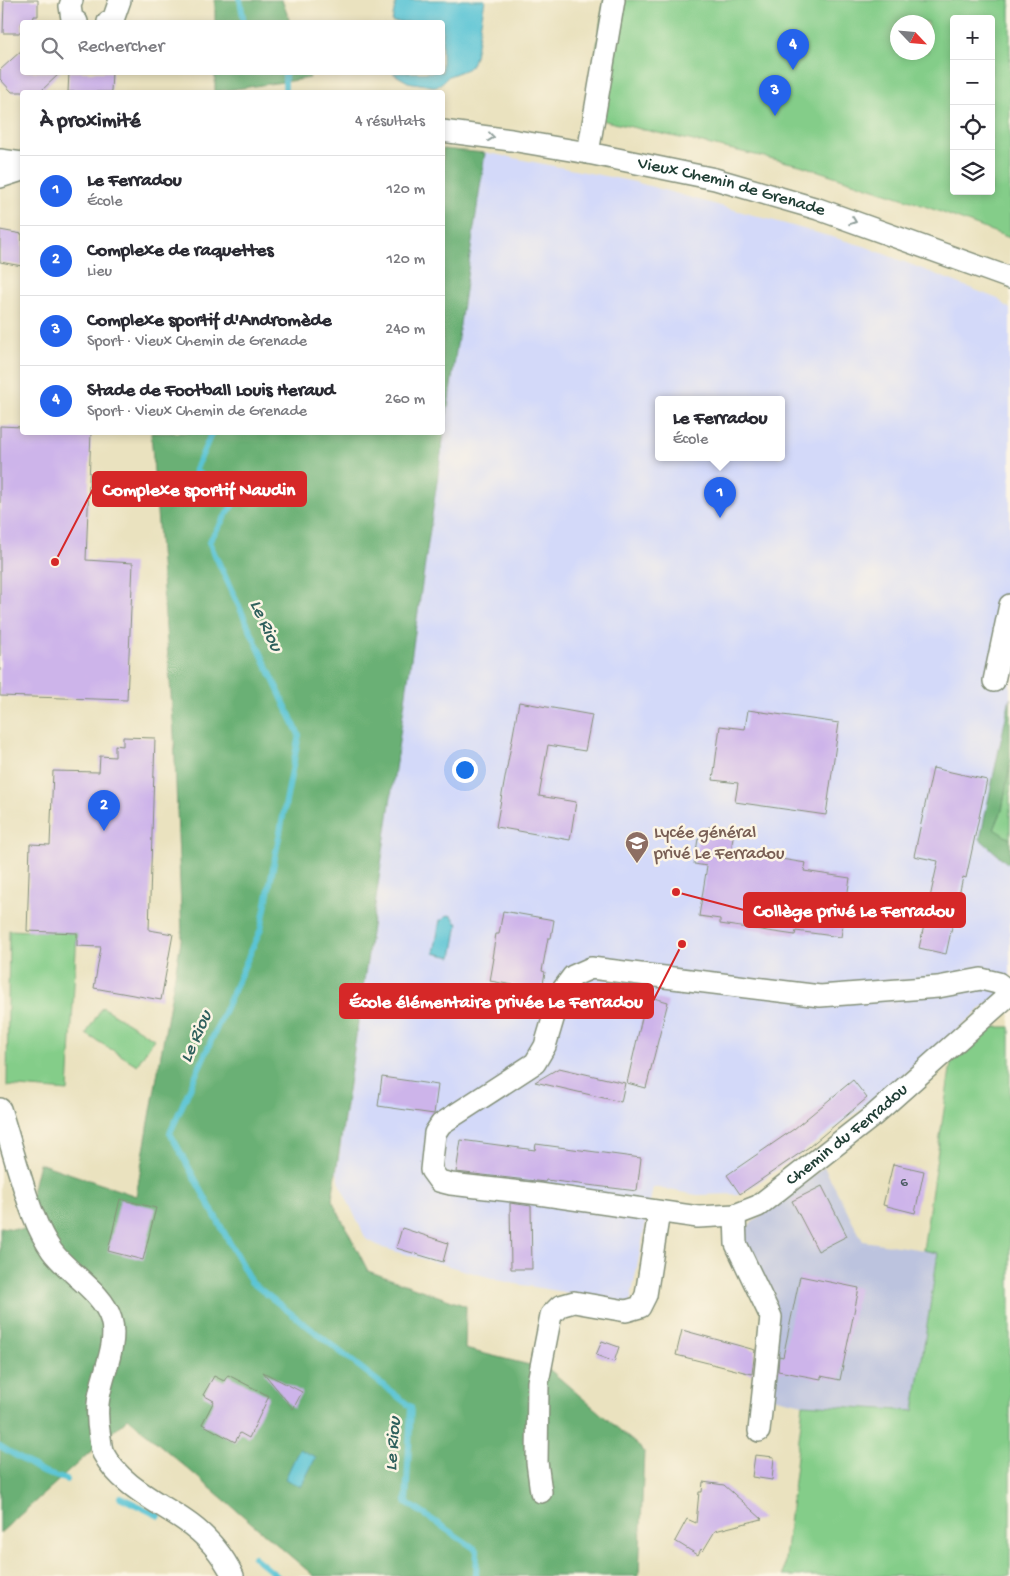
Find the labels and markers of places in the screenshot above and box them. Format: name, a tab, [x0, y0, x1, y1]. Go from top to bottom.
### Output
pin: 4	[777, 29, 809, 70]
pin: 3	[759, 75, 791, 116]
callout: Complexe sportif Naudin	[93, 472, 306, 506]
pin: 1	[704, 477, 736, 518]
pin: 2	[88, 790, 120, 831]
place label: Lycée général privé Le Ferradou	[653, 823, 785, 865]
school or university icon: Lycée général privé Le Ferradou	[624, 830, 650, 864]
callout: Collège privé Le Ferradou	[744, 893, 965, 927]
callout: École élémentaire privée Le Ferradou	[340, 984, 653, 1018]

